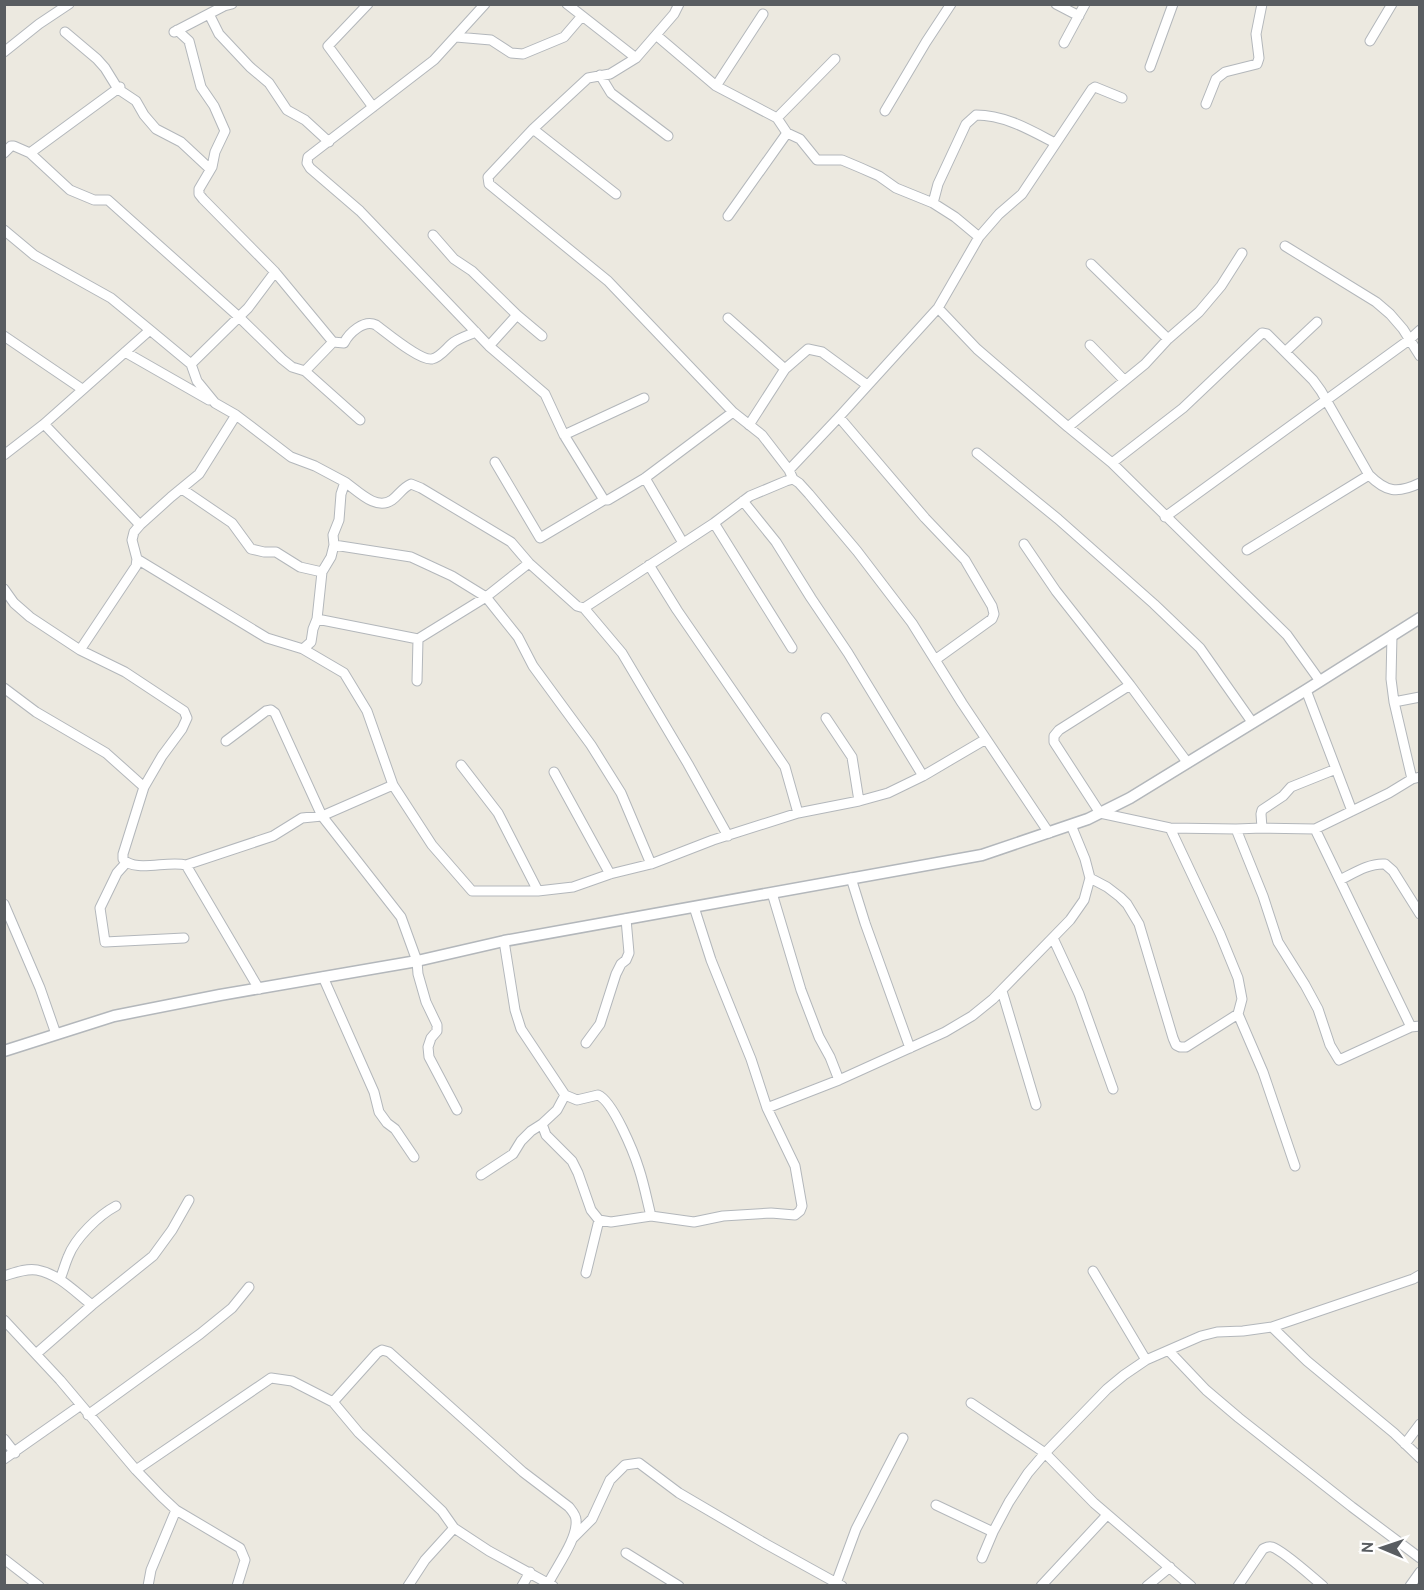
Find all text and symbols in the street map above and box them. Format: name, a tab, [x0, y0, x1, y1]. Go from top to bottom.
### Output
north arrow	[1352, 1518, 1412, 1578]
text: N	[1358, 1542, 1377, 1553]

